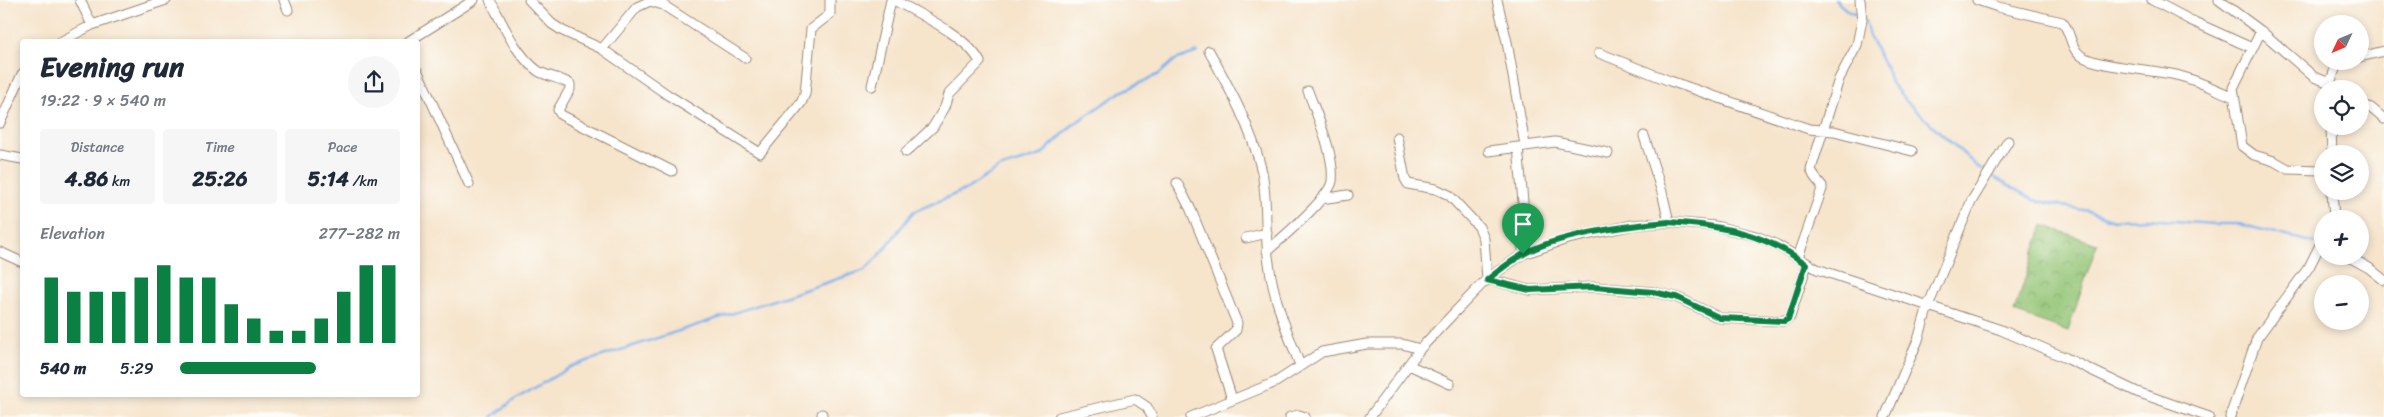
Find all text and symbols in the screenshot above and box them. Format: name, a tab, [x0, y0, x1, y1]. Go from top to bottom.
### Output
north arrow	[2314, 15, 2369, 70]
map controls	[2314, 15, 2369, 330]
text: Evening run	[40, 42, 184, 91]
button: share	[348, 56, 400, 108]
button: locate	[2314, 80, 2369, 135]
text: 19:22 · 9 × 540 m	[40, 86, 166, 115]
text: Distance	[71, 135, 124, 160]
text: Time	[205, 135, 235, 160]
text: Pace	[328, 135, 358, 160]
button: layers	[2314, 145, 2369, 200]
text: 4.86	[64, 160, 108, 198]
text: 25:26	[192, 160, 248, 198]
text: 5:14	[308, 160, 349, 198]
text: km	[108, 169, 130, 194]
text: /km	[349, 169, 378, 194]
pin	[1502, 203, 1544, 254]
icon: arrive	[1509, 210, 1537, 238]
button: +	[2314, 210, 2369, 265]
text: Elevation	[40, 219, 105, 248]
text: 277–282 m	[319, 219, 400, 248]
button: −	[2314, 275, 2369, 330]
text: 540 m	[40, 354, 86, 383]
text: 5:29	[120, 354, 154, 383]

